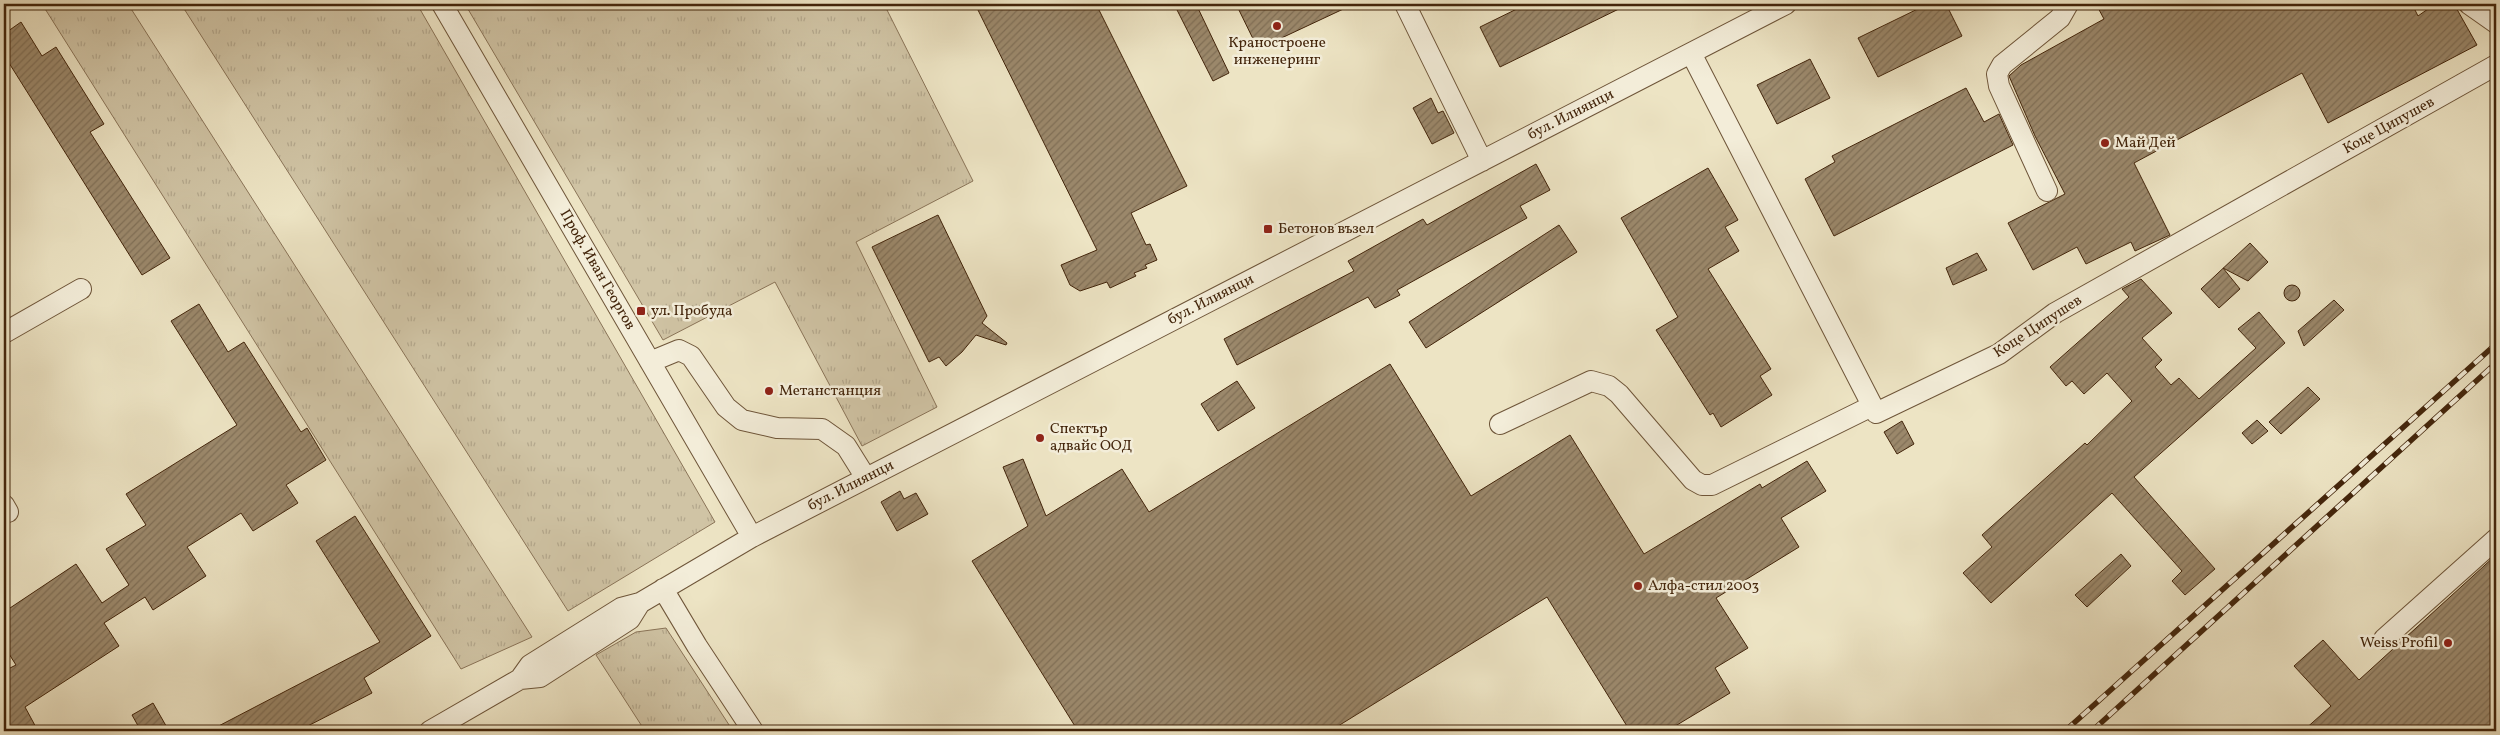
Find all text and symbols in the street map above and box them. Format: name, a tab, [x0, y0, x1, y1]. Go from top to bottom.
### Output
marker: Краностроене инженеринг	[1271, 20, 1283, 32]
place label: Краностроене инженеринг	[1228, 33, 1326, 71]
street label: бул. Илиянци	[1524, 84, 1618, 146]
street label: Коце Ципушев	[2339, 92, 2439, 160]
place label: Май Дей	[2115, 133, 2176, 154]
marker: Май Дей	[2099, 137, 2111, 149]
street label: Проф. Иван Георгов	[554, 206, 640, 334]
place label: Бетонов възел	[1278, 219, 1374, 240]
marker: Бетонов възел	[1262, 223, 1274, 235]
street label: бул. Илиянци	[1164, 269, 1258, 331]
street label: Коце Ципушев	[1990, 290, 2086, 364]
place label: ул. Пробуда	[651, 301, 733, 322]
marker: ул. Пробуда	[635, 305, 647, 317]
place label: Метанстанция	[779, 381, 881, 402]
marker: Метанстанция	[763, 385, 775, 397]
place label: Спектър адвайс ООД	[1050, 419, 1132, 457]
marker: Спектър адвайс ООД	[1034, 432, 1046, 444]
street label: бул. Илиянци	[804, 455, 898, 517]
place label: Алфа-стил 2003	[1648, 576, 1759, 597]
marker: Алфа-стил 2003	[1632, 580, 1644, 592]
place label: Weiss Profil	[2360, 633, 2438, 654]
marker: Weiss Profil	[2442, 637, 2454, 649]

